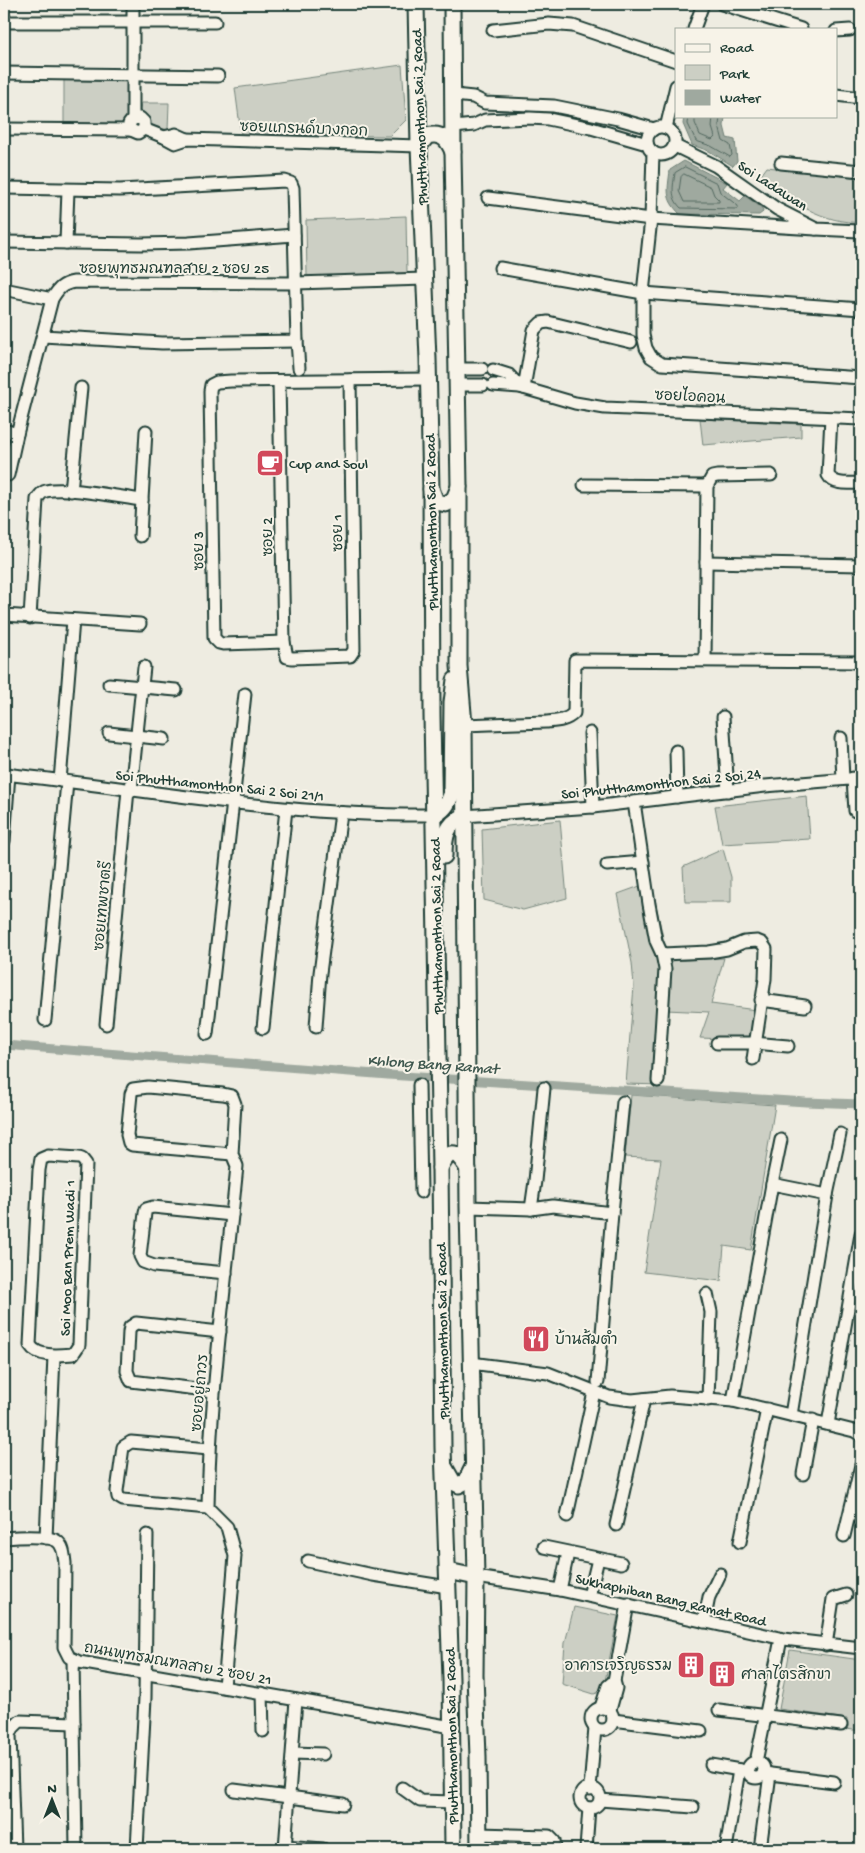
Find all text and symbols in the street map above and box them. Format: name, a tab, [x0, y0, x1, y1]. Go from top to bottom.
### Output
street label: Phutthamonthon Sai 2 Road	[409, 27, 433, 206]
legend	[675, 28, 838, 118]
text: Road	[720, 40, 754, 58]
text: Park	[719, 66, 750, 84]
text: Water	[720, 90, 762, 108]
street label: ซอยแกรนด์บางกอก	[239, 116, 369, 141]
street label: Soi Ladawan	[734, 157, 810, 216]
street label: ซอยพุทธมณฑลสาย 2 ซอย 25	[79, 261, 269, 279]
street label: ซอยไอคอน	[654, 384, 726, 409]
street label: Phutthamonthon Sai 2 Road	[422, 433, 444, 611]
cafe icon: Cup and Soul	[255, 448, 285, 478]
place label: Cup and Soul	[289, 456, 368, 474]
street label: ซอย 1	[330, 514, 348, 552]
street label: ซอย 2	[260, 517, 278, 557]
street label: ซอย 3	[191, 531, 209, 571]
street label: Soi Phutthamonthon Sai 2 Soi 24	[560, 766, 762, 804]
street label: Soi Phutthamonthon Sai 2 Soi 21/1	[115, 767, 325, 807]
street label: Phutthamonthon Sai 2 Road	[427, 837, 449, 1015]
street label: ซอยเทพชาตรี	[89, 860, 117, 952]
water label: Khlong Bang Ramat	[367, 1052, 501, 1081]
street label: Soi Moo Ban Prem Wadi 1	[57, 1180, 81, 1336]
street label: Phutthamonthon Sai 2 Road	[433, 1242, 455, 1420]
restaurant icon: บ้านส้มตำ	[521, 1324, 551, 1354]
place label: บ้านส้มตำ	[555, 1329, 618, 1350]
street label: ซอยอยู่ถาวร	[186, 1353, 213, 1433]
street label: Sukhaphiban Bang Ramat Road	[573, 1570, 769, 1632]
street label: ถนนพุทธมณฑลสาย 2 ซอย 21	[82, 1640, 273, 1690]
street label: Phutthamonthon Sai 2 Road	[442, 1647, 464, 1825]
building icon: อาคารเจริญธรรม	[676, 1650, 706, 1680]
place label: อาคารเจริญธรรม	[564, 1656, 672, 1676]
building icon: ศาลาไตรสิกขา	[707, 1659, 737, 1689]
place label: ศาลาไตรสิกขา	[741, 1664, 831, 1685]
north arrow	[28, 1776, 78, 1826]
text: N	[47, 1781, 57, 1798]

